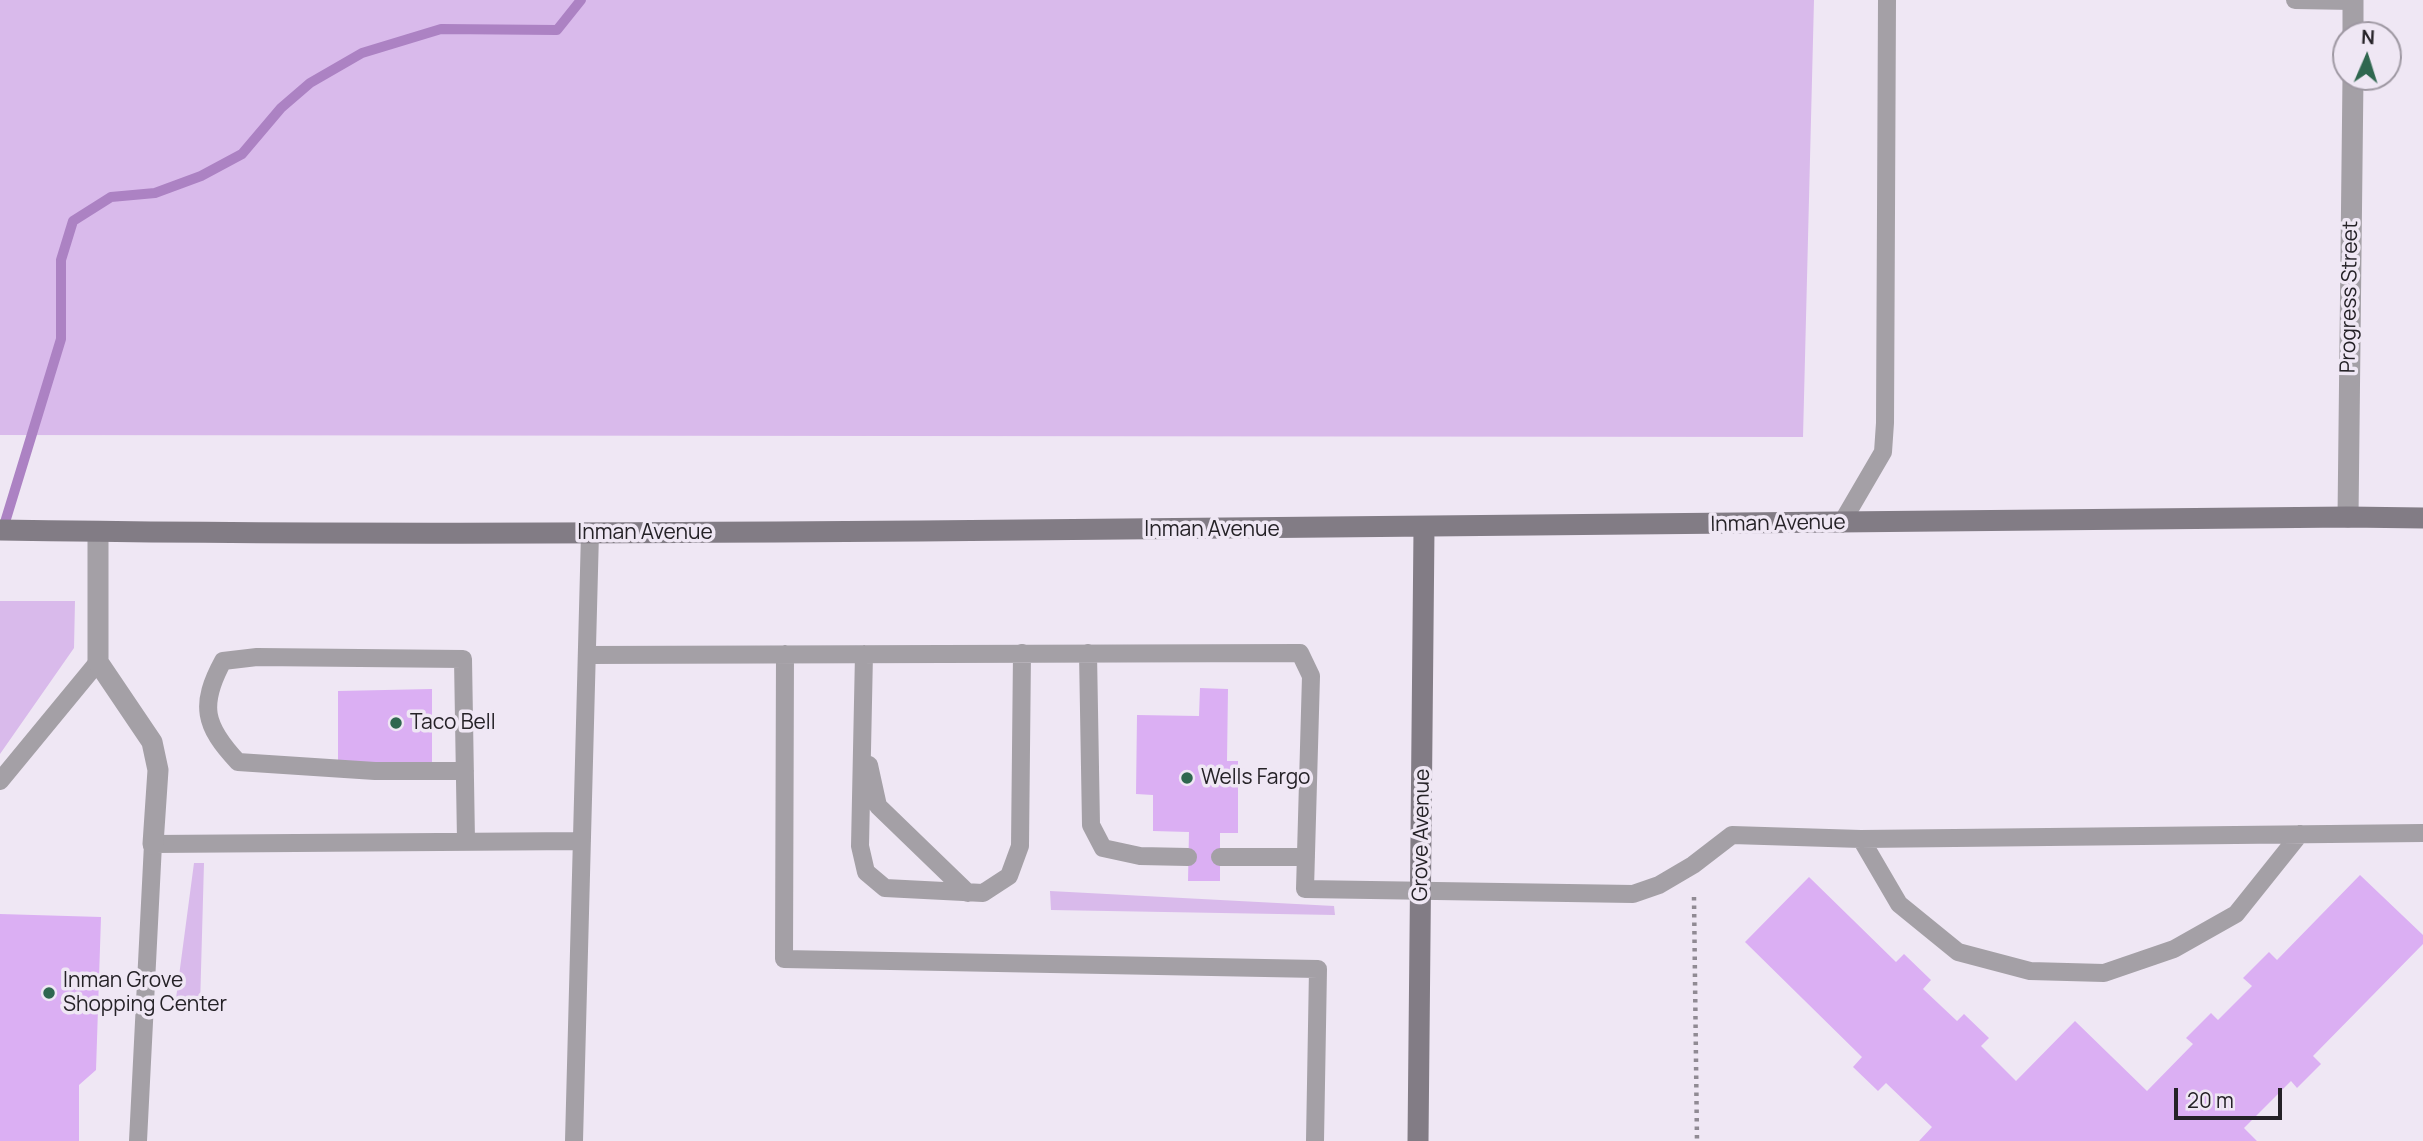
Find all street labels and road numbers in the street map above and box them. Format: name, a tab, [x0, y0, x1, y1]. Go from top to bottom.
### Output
street label: Progress Street	[2336, 221, 2364, 373]
street label: Inman Avenue	[1710, 510, 1846, 538]
street label: Inman Avenue	[1144, 517, 1280, 543]
street label: Inman Avenue	[577, 520, 713, 546]
street label: Grove Avenue	[1408, 768, 1436, 902]

